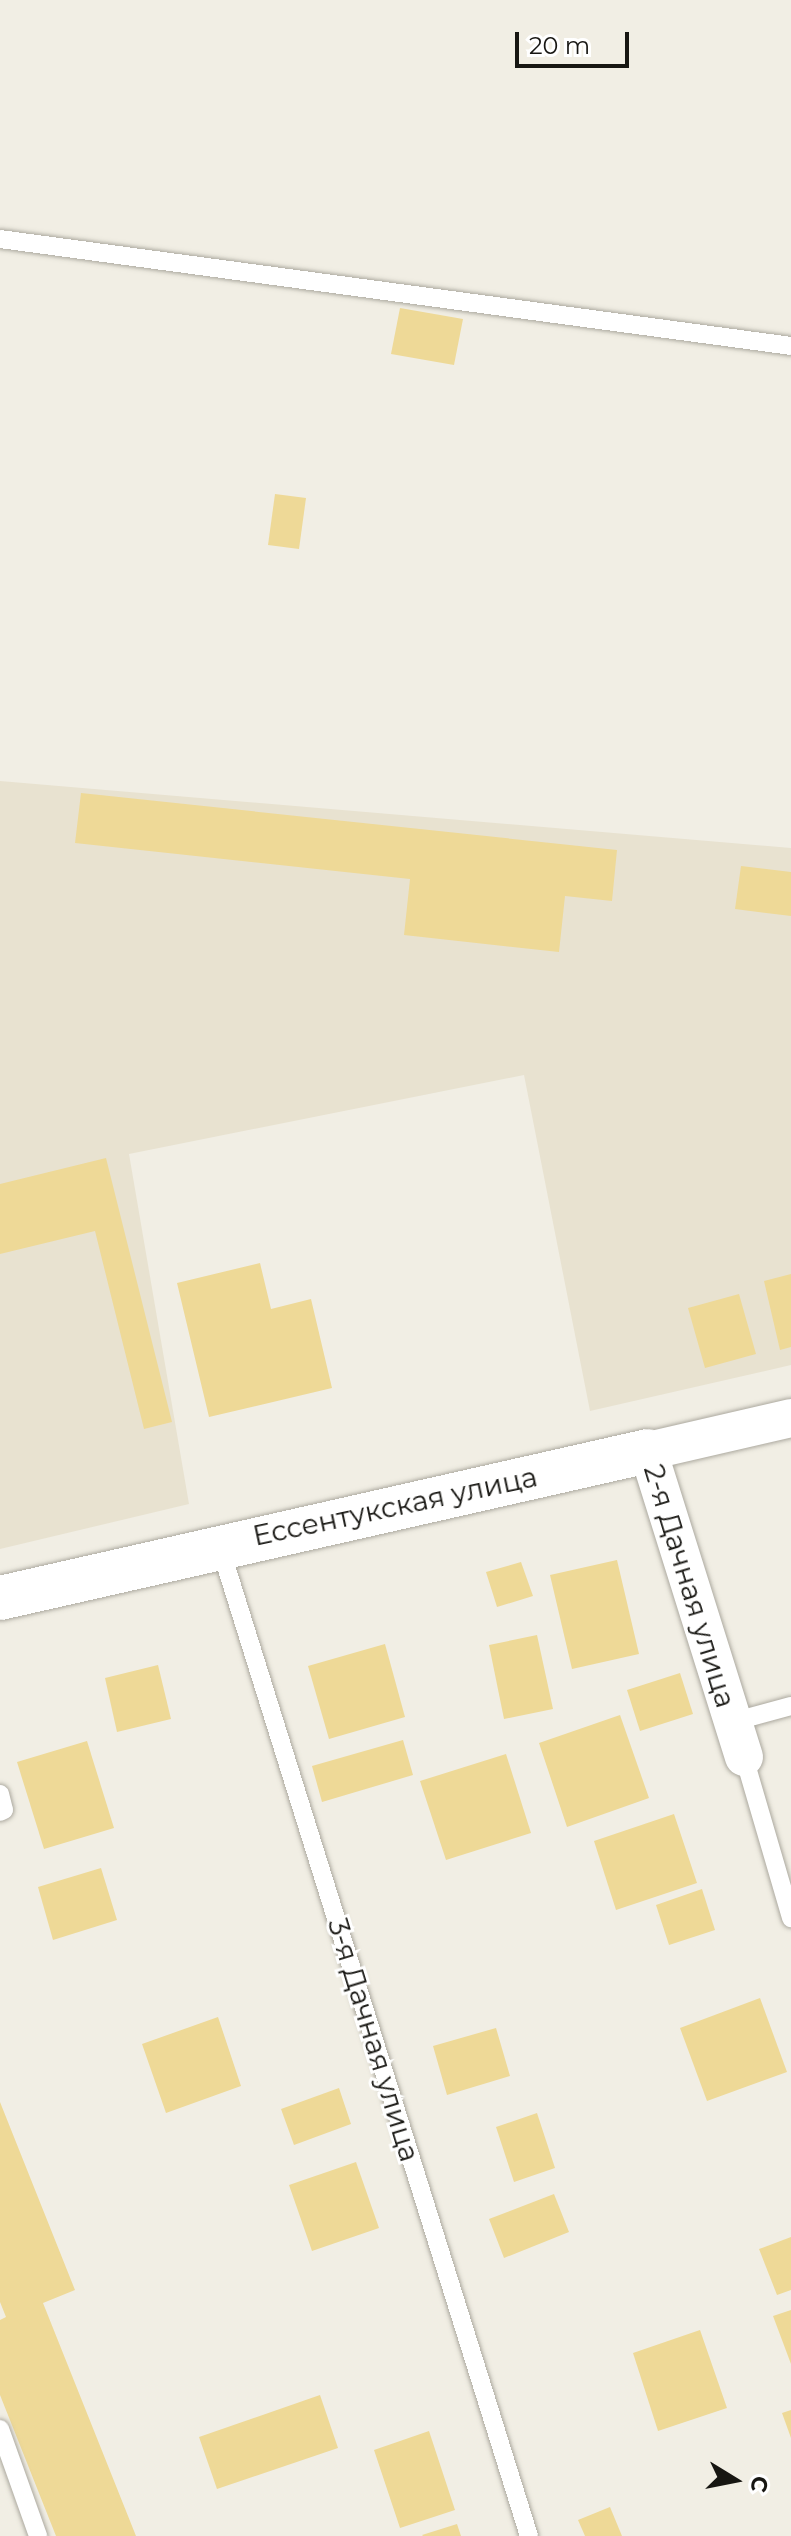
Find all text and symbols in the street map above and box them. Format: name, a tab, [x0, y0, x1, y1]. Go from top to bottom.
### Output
scale bar	[519, 16, 633, 66]
text: 20 m	[529, 31, 590, 60]
street label: Ессентукская улица	[250, 1459, 540, 1553]
street label: 2-я Дачная улица	[637, 1460, 743, 1712]
street label: 3-я Дачная улица	[321, 1914, 427, 2166]
north arrow	[695, 2440, 775, 2520]
text: С	[744, 2474, 774, 2494]

